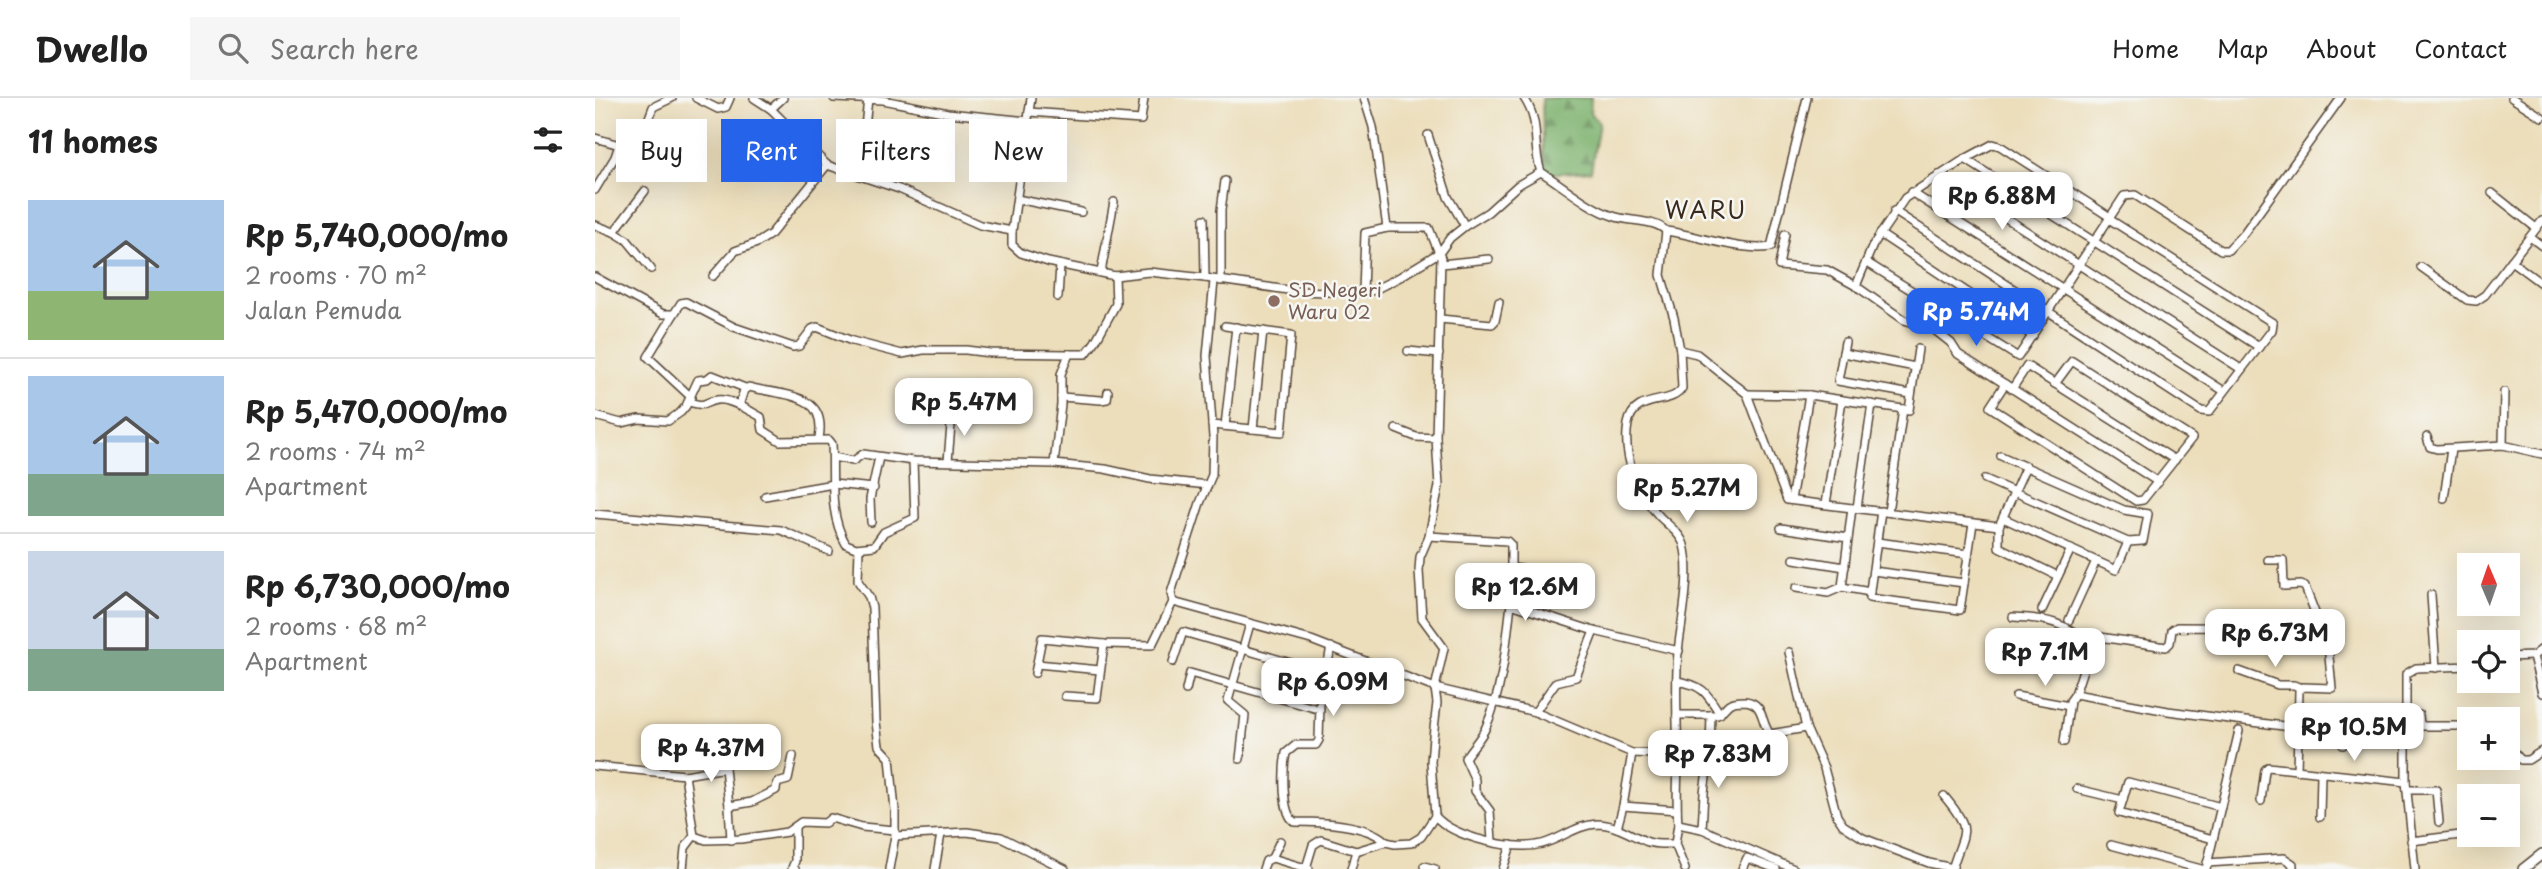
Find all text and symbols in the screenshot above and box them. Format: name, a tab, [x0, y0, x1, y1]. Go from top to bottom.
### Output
search box	[190, 17, 680, 80]
text: Dwello	[35, 23, 148, 73]
icon: search	[214, 29, 252, 67]
text: Search here	[270, 29, 419, 68]
text: Home	[2112, 30, 2179, 66]
text: Map	[2217, 30, 2268, 66]
text: About	[2306, 30, 2376, 66]
text: Contact	[2414, 30, 2507, 66]
text: 11 homes	[28, 118, 158, 163]
chip: Buy	[616, 119, 707, 182]
chip: Rent	[721, 119, 822, 182]
chip: Filters	[836, 119, 955, 182]
chip: New	[969, 119, 1067, 182]
icon: filters	[529, 121, 567, 159]
pin: Rp 6.88M	[1930, 172, 2074, 232]
text: Rp 6.88M	[1948, 177, 2056, 212]
district label: WARU	[1665, 192, 1747, 227]
text: Rp 5,740,000/mo	[245, 212, 508, 257]
icon: home	[84, 228, 168, 312]
text: 2 rooms · 70 m²	[245, 257, 427, 292]
place label: SD Negeri Waru 02	[1288, 275, 1382, 325]
pin: Rp 5.74M	[1904, 288, 2048, 348]
text: Jalan Pemuda	[245, 292, 401, 327]
marker: SD Negeri Waru 02	[1266, 293, 1282, 309]
text: Rp 5.74M	[1922, 293, 2030, 328]
pin: Rp 5.47M	[892, 378, 1036, 438]
text: Rp 5.47M	[911, 383, 1017, 418]
text: Rp 5,470,000/mo	[245, 388, 508, 433]
icon: home	[84, 404, 168, 488]
text: 2 rooms · 74 m²	[245, 433, 426, 468]
pin: Rp 5.27M	[1615, 464, 1759, 524]
text: Apartment	[245, 468, 368, 503]
text: Rp 5.27M	[1633, 469, 1741, 504]
north arrow	[2457, 553, 2520, 616]
map controls	[2457, 553, 2520, 847]
text: Rp 6,730,000/mo	[245, 563, 510, 608]
pin: Rp 12.6M	[1453, 564, 1597, 623]
text: Rp 12.6M	[1471, 568, 1579, 603]
icon: home	[84, 579, 168, 663]
text: 2 rooms · 68 m²	[245, 608, 427, 643]
pin: Rp 6.73M	[2203, 610, 2347, 669]
text: Rp 6.73M	[2221, 614, 2329, 649]
pin: Rp 7.1M	[1980, 628, 2110, 688]
button: locate	[2457, 630, 2520, 693]
text: Rp 7.1M	[2001, 633, 2089, 668]
text: Apartment	[245, 643, 368, 678]
pin: Rp 6.09M	[1261, 658, 1405, 718]
text: Rp 6.09M	[1277, 663, 1389, 698]
pin: Rp 10.5M	[2282, 704, 2426, 763]
button: +	[2457, 707, 2520, 770]
text: Rp 10.5M	[2301, 708, 2407, 743]
pin: Rp 4.37M	[639, 724, 783, 784]
text: Rp 4.37M	[657, 729, 765, 764]
pin: Rp 7.83M	[1646, 730, 1790, 790]
text: Rp 7.83M	[1664, 735, 1772, 770]
button: −	[2457, 784, 2520, 847]

